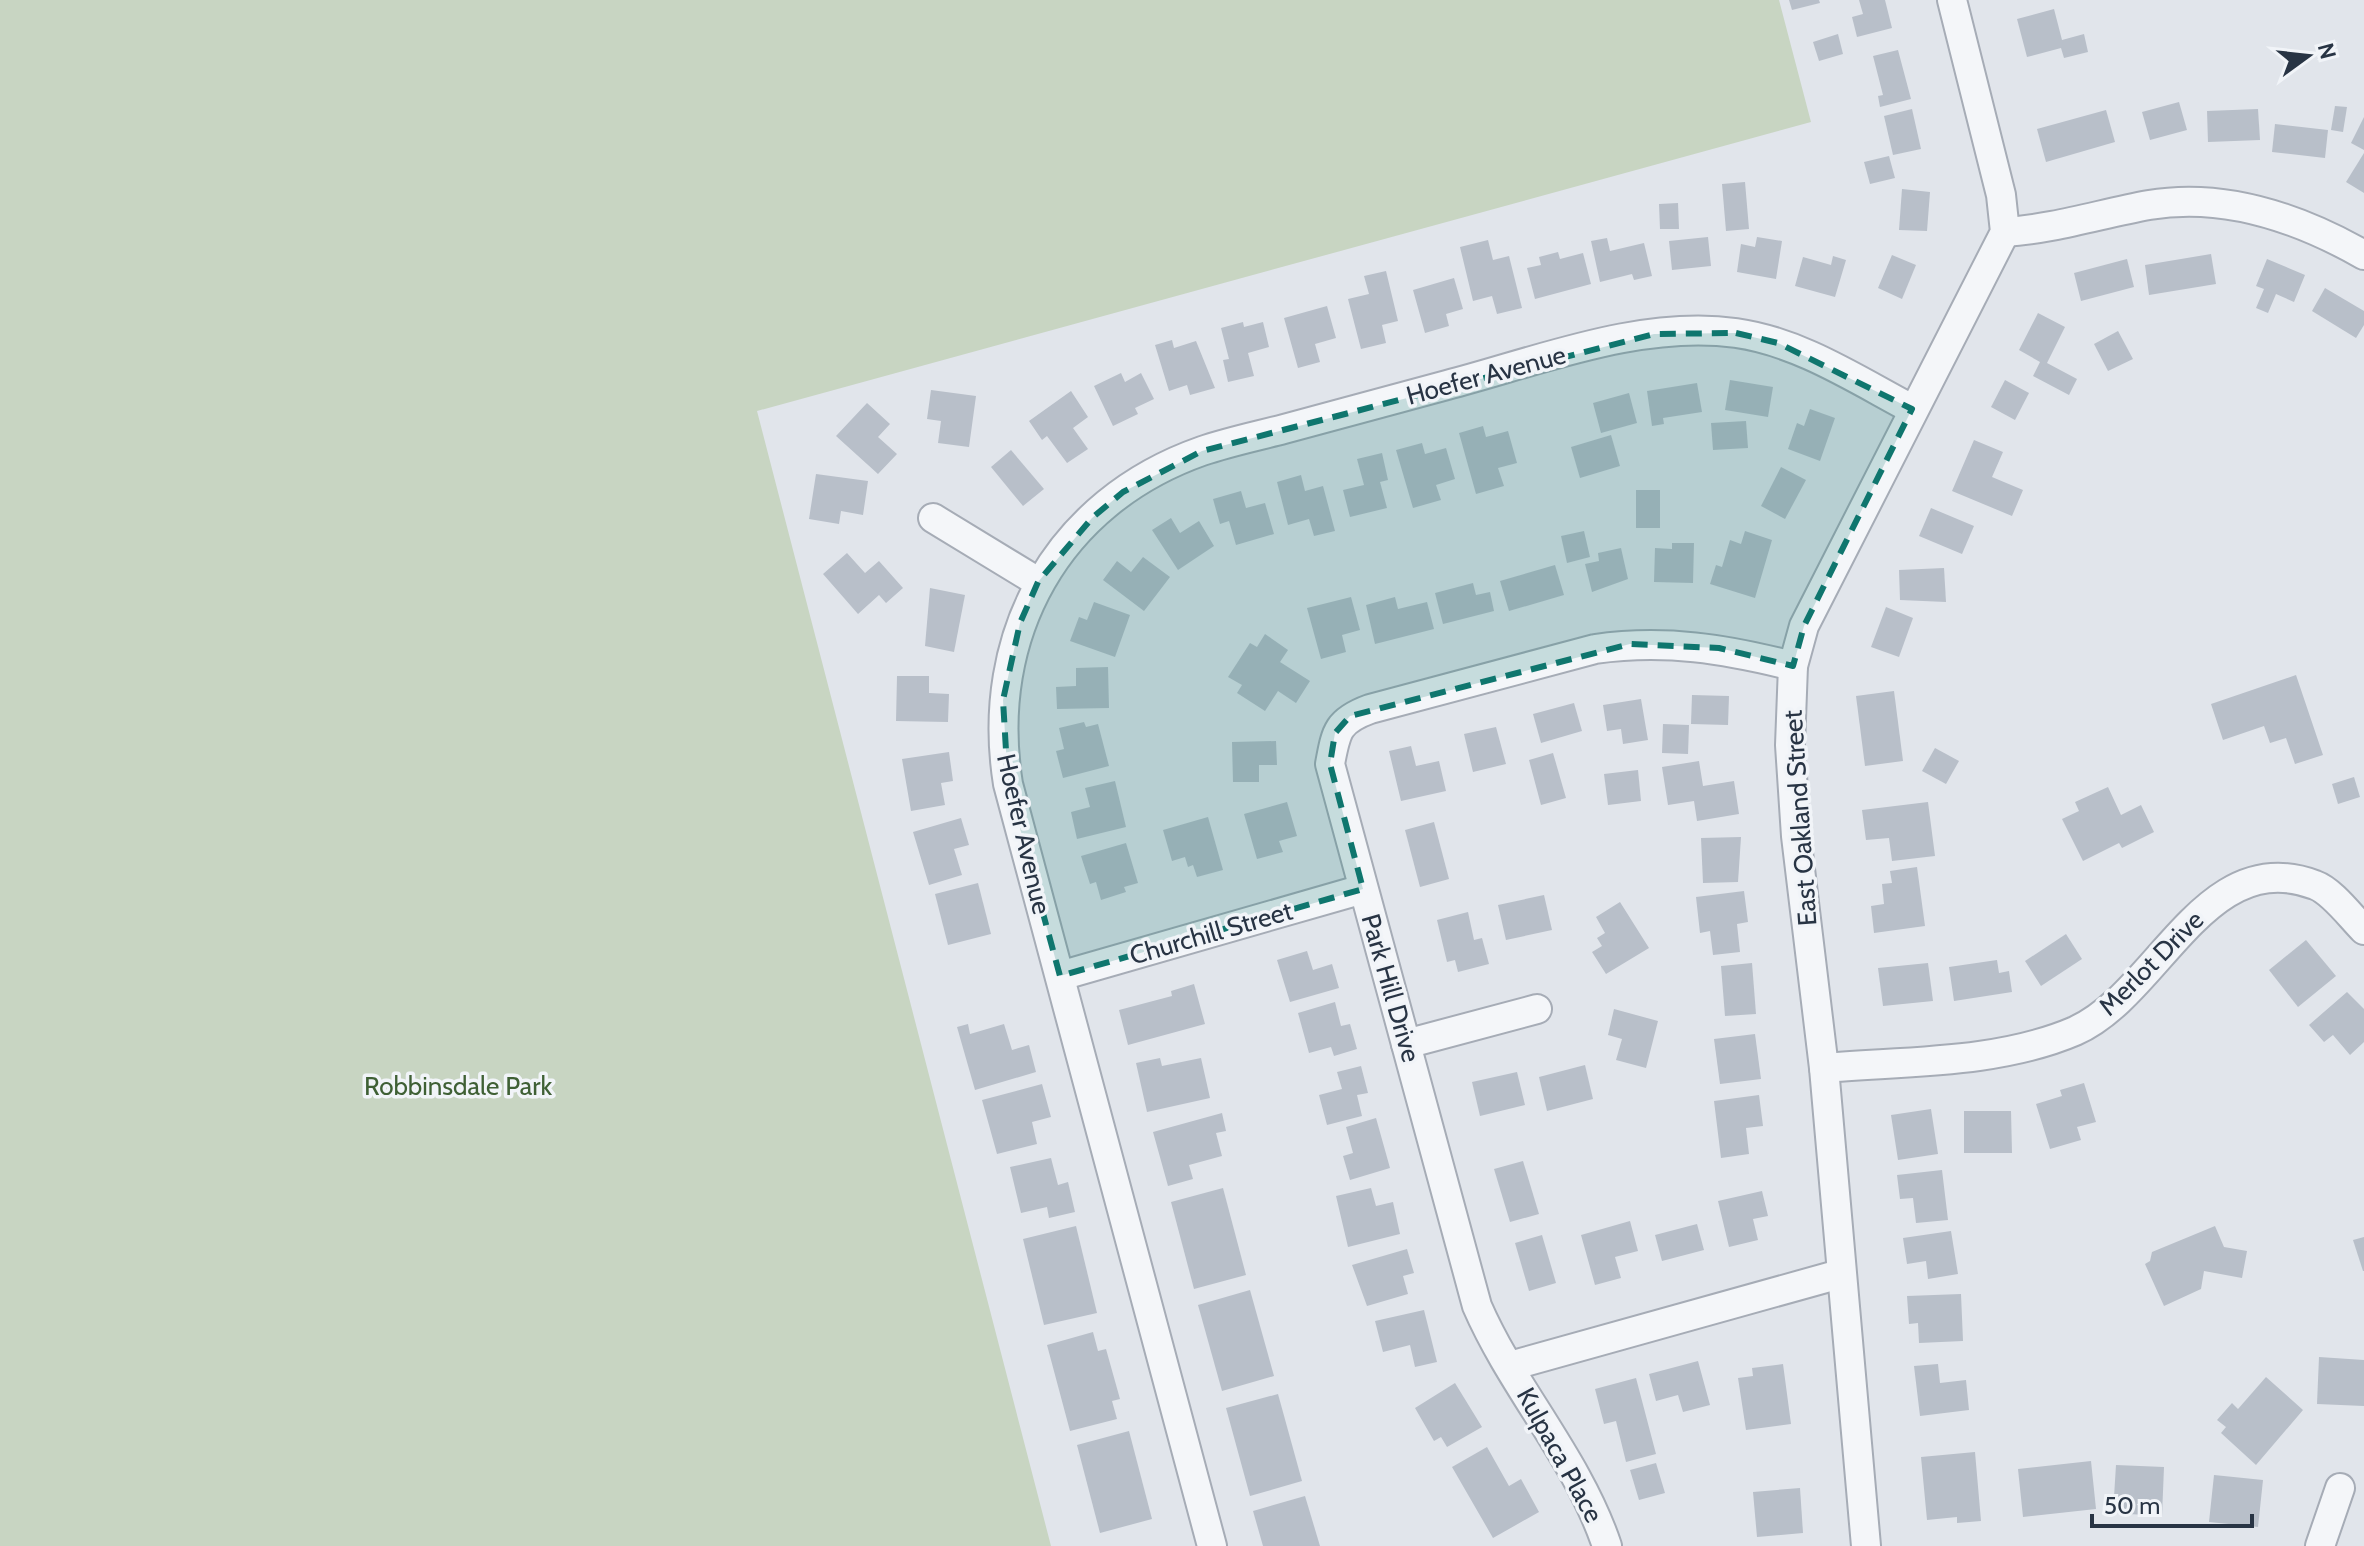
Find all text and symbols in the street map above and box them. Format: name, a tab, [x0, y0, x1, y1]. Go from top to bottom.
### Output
north arrow	[2268, 16, 2348, 96]
text: N	[2312, 40, 2342, 62]
street label: Hoefer Avenue	[1403, 338, 1569, 412]
street label: East Oakland Street	[1776, 709, 1824, 927]
street label: Hoefer Avenue	[990, 751, 1058, 917]
street label: Churchill Street	[1126, 894, 1296, 972]
street label: Merlot Drive	[2092, 904, 2210, 1022]
street label: Park Hill Drive	[1355, 910, 1427, 1066]
park label: Robbinsdale Park	[364, 1070, 552, 1102]
street label: Kulpaca Place	[1510, 1382, 1610, 1528]
scale bar	[2092, 1478, 2252, 1528]
text: 50 m	[2104, 1491, 2160, 1520]

